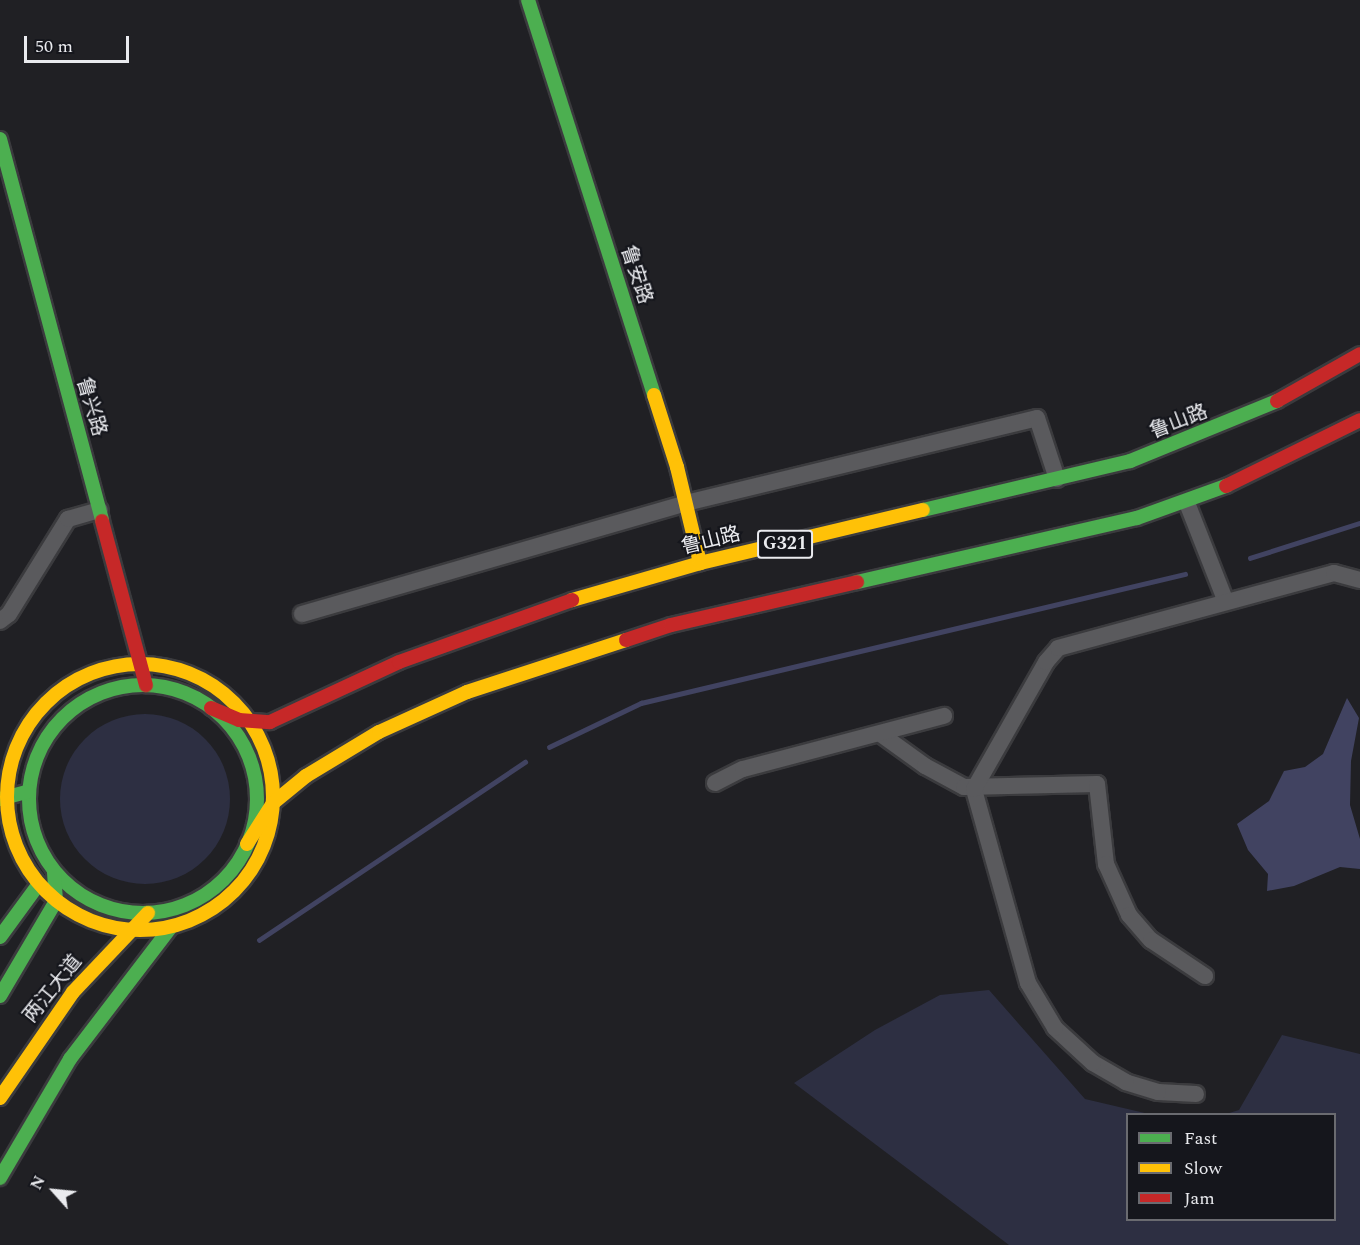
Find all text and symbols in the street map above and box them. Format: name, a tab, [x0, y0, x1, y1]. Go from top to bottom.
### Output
scale bar	[27, 24, 132, 62]
text: 50 m	[35, 33, 73, 60]
street label: 鲁安路	[615, 243, 657, 307]
street label: 鲁兴路	[71, 375, 111, 439]
street label: 鲁山路	[1147, 400, 1211, 444]
street label: 鲁山路	[679, 522, 743, 560]
road number: G321	[756, 529, 814, 559]
street label: 两江大道	[19, 950, 87, 1028]
legend	[1126, 1113, 1336, 1221]
text: Fast	[1184, 1125, 1217, 1152]
text: Slow	[1184, 1155, 1222, 1182]
north arrow	[24, 1161, 84, 1221]
text: N	[24, 1172, 52, 1194]
text: Jam	[1184, 1185, 1215, 1212]

